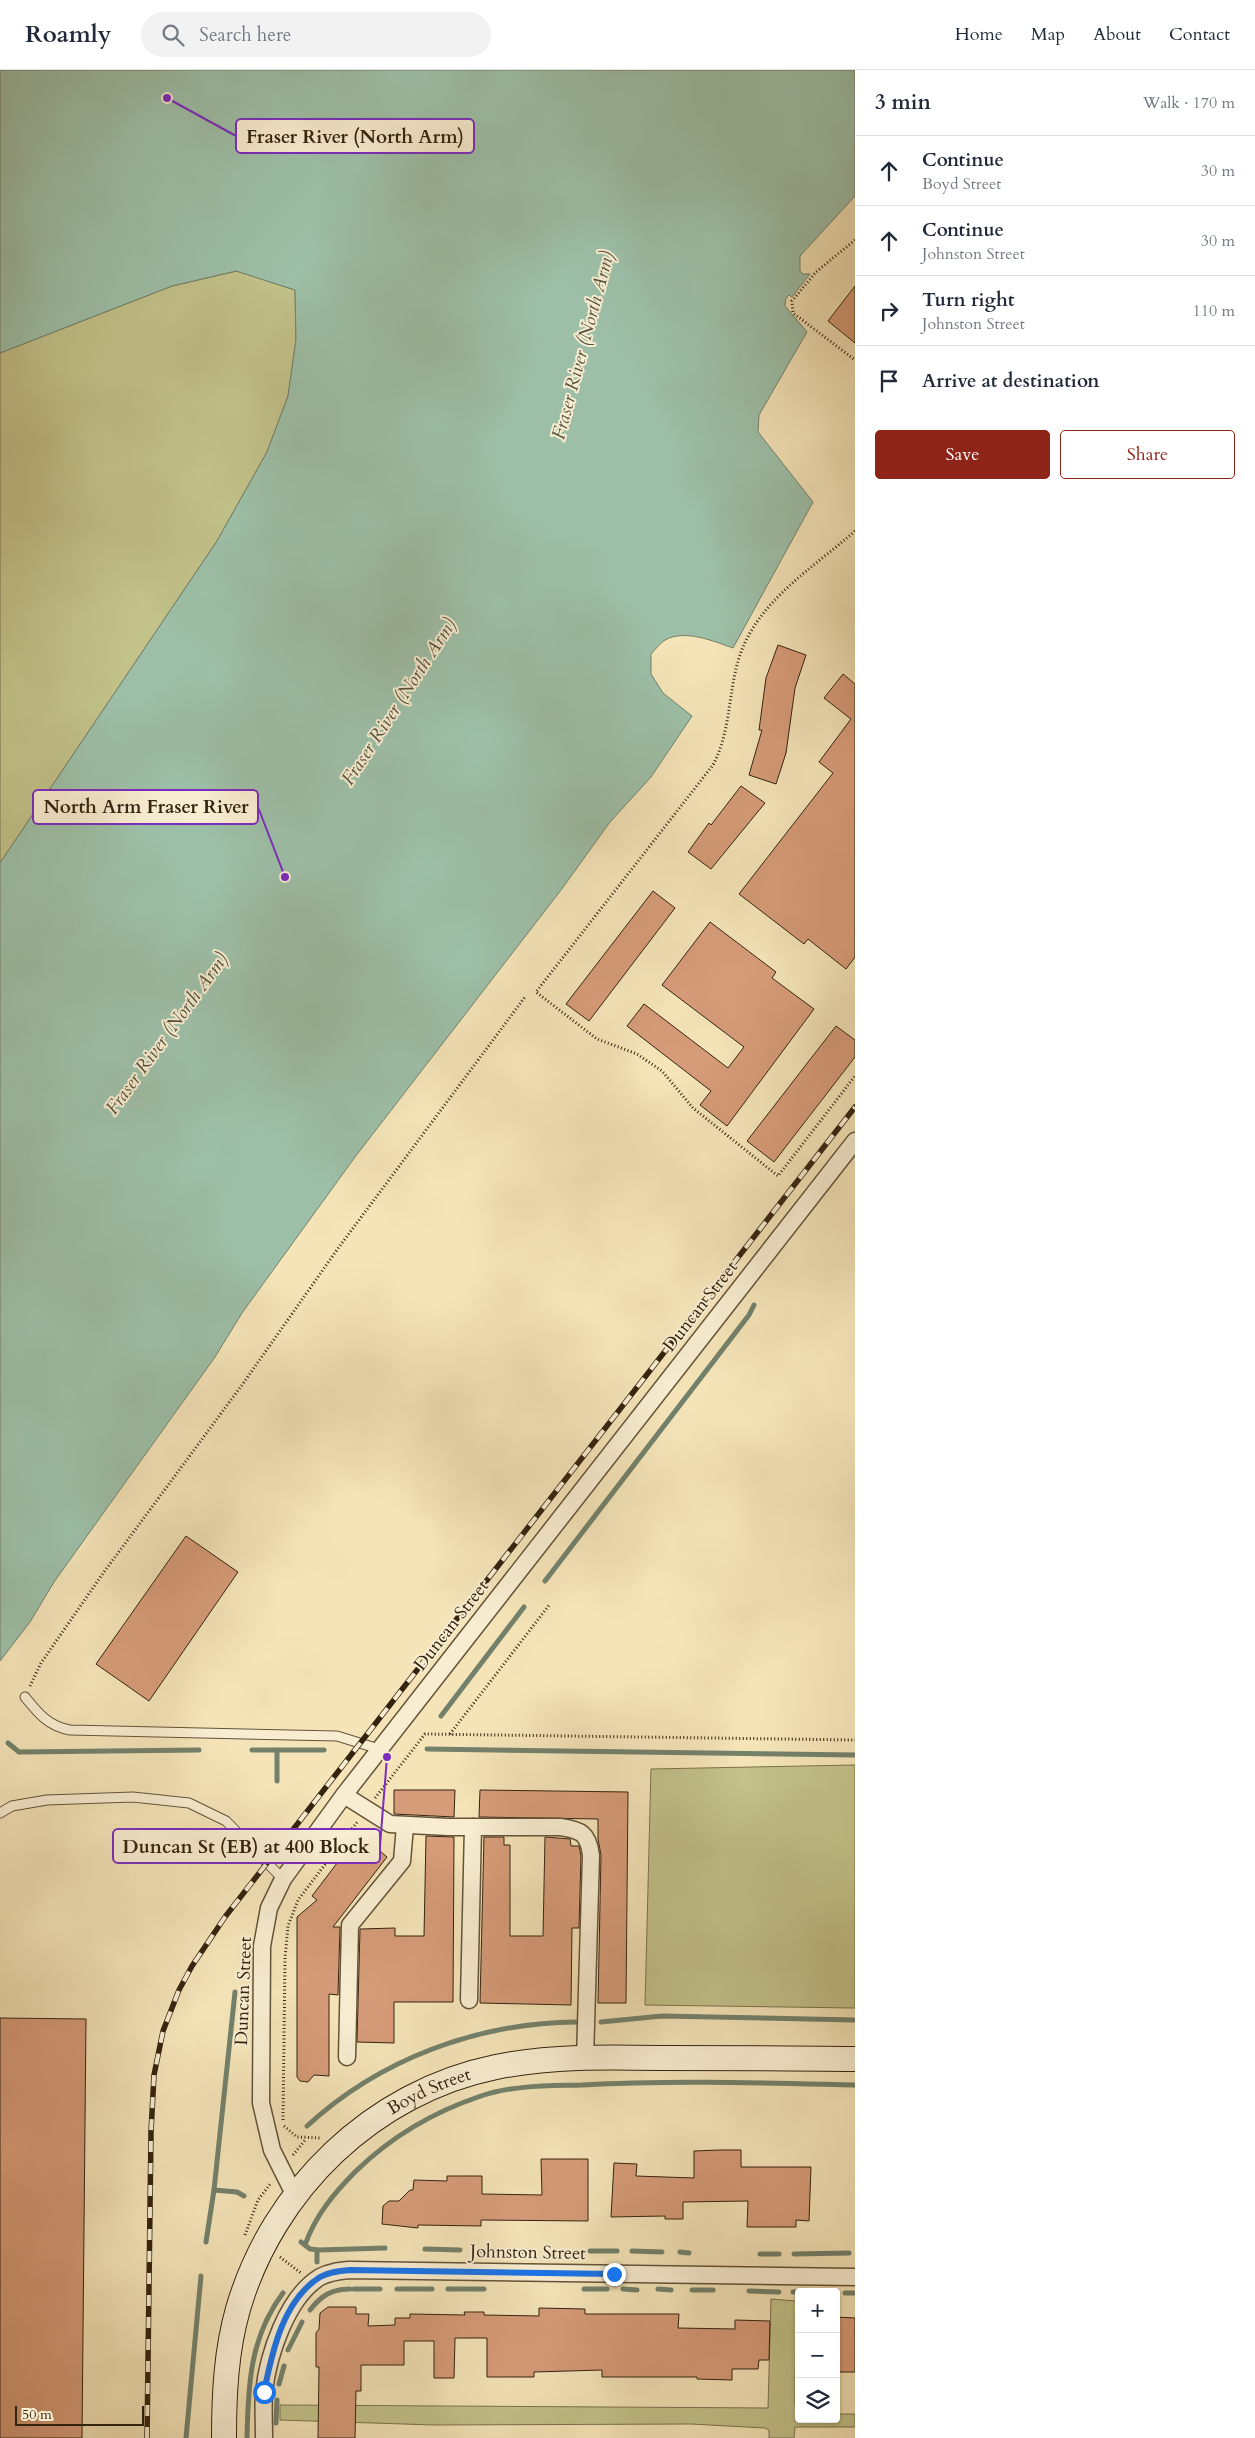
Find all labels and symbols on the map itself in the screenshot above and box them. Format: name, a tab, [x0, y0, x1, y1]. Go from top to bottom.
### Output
callout: Fraser River (North Arm)	[236, 119, 474, 153]
text: Fraser River (North Arm)	[246, 124, 464, 150]
water label: Fraser River (North Arm)	[545, 248, 621, 442]
water label: Fraser River (North Arm)	[335, 613, 463, 790]
callout: North Arm Fraser River	[33, 790, 258, 824]
text: North Arm Fraser River	[43, 794, 249, 820]
water label: Fraser River (North Arm)	[99, 947, 234, 1120]
street label: Duncan Street	[657, 1255, 744, 1357]
street label: Duncan Street	[408, 1574, 495, 1676]
callout: Duncan St (EB) at 400 Block	[113, 1829, 380, 1863]
text: Duncan St (EB) at 400 Block	[122, 1834, 370, 1860]
street label: Duncan Street	[229, 1936, 258, 2046]
street label: Boyd Street	[383, 2062, 474, 2121]
street label: Johnston Street	[467, 2239, 586, 2266]
route end	[603, 2263, 626, 2286]
route start	[253, 2381, 276, 2404]
scale bar	[15, 2403, 144, 2426]

